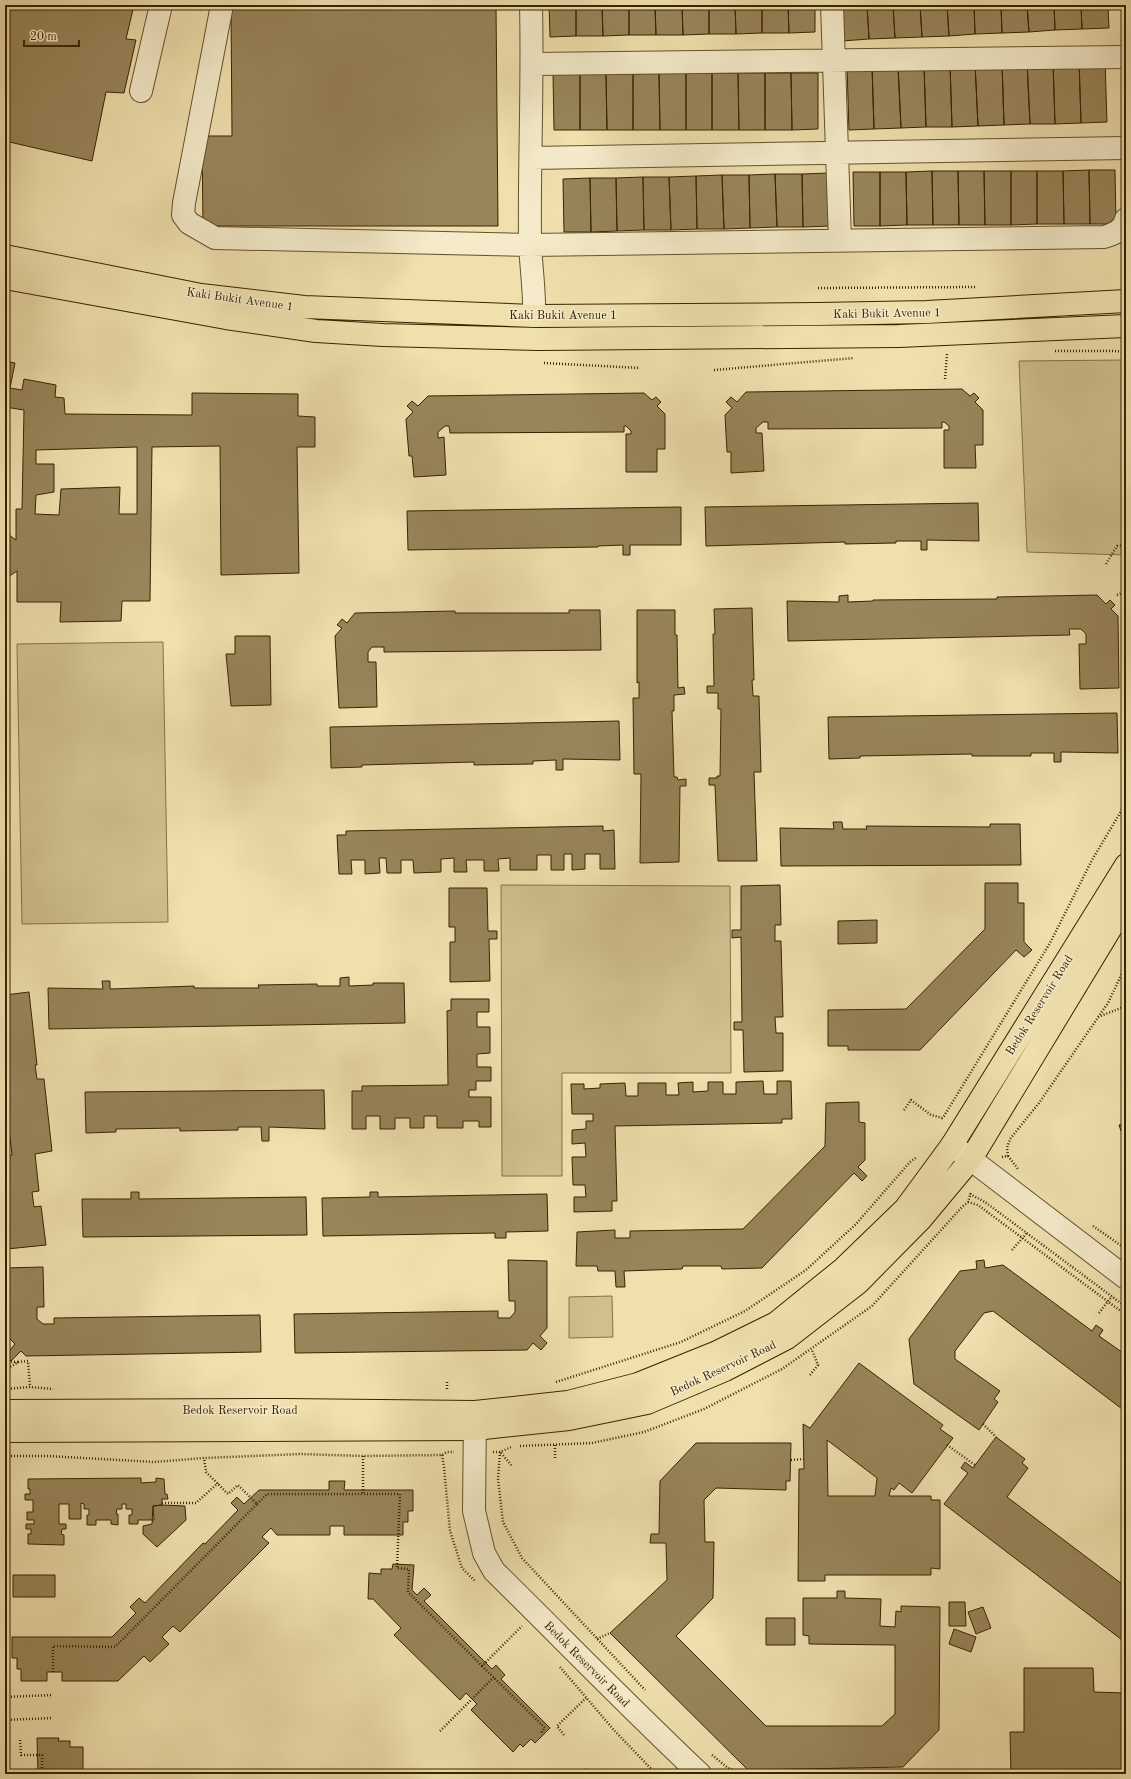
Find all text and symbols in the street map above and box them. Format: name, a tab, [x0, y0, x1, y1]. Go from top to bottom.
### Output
scale bar	[24, 22, 79, 48]
text: 20 m	[30, 31, 57, 43]
street label: Kaki Bukit Avenue 1	[186, 287, 294, 313]
street label: Kaki Bukit Avenue 1	[833, 307, 941, 321]
street label: Kaki Bukit Avenue 1	[509, 310, 617, 322]
street label: Bedok Reservoir Road	[1004, 953, 1076, 1058]
street label: Bedok Reservoir Road	[669, 1339, 778, 1399]
street label: Bedok Reservoir Road	[182, 1405, 298, 1417]
street label: Bedok Reservoir Road	[541, 1620, 631, 1710]

